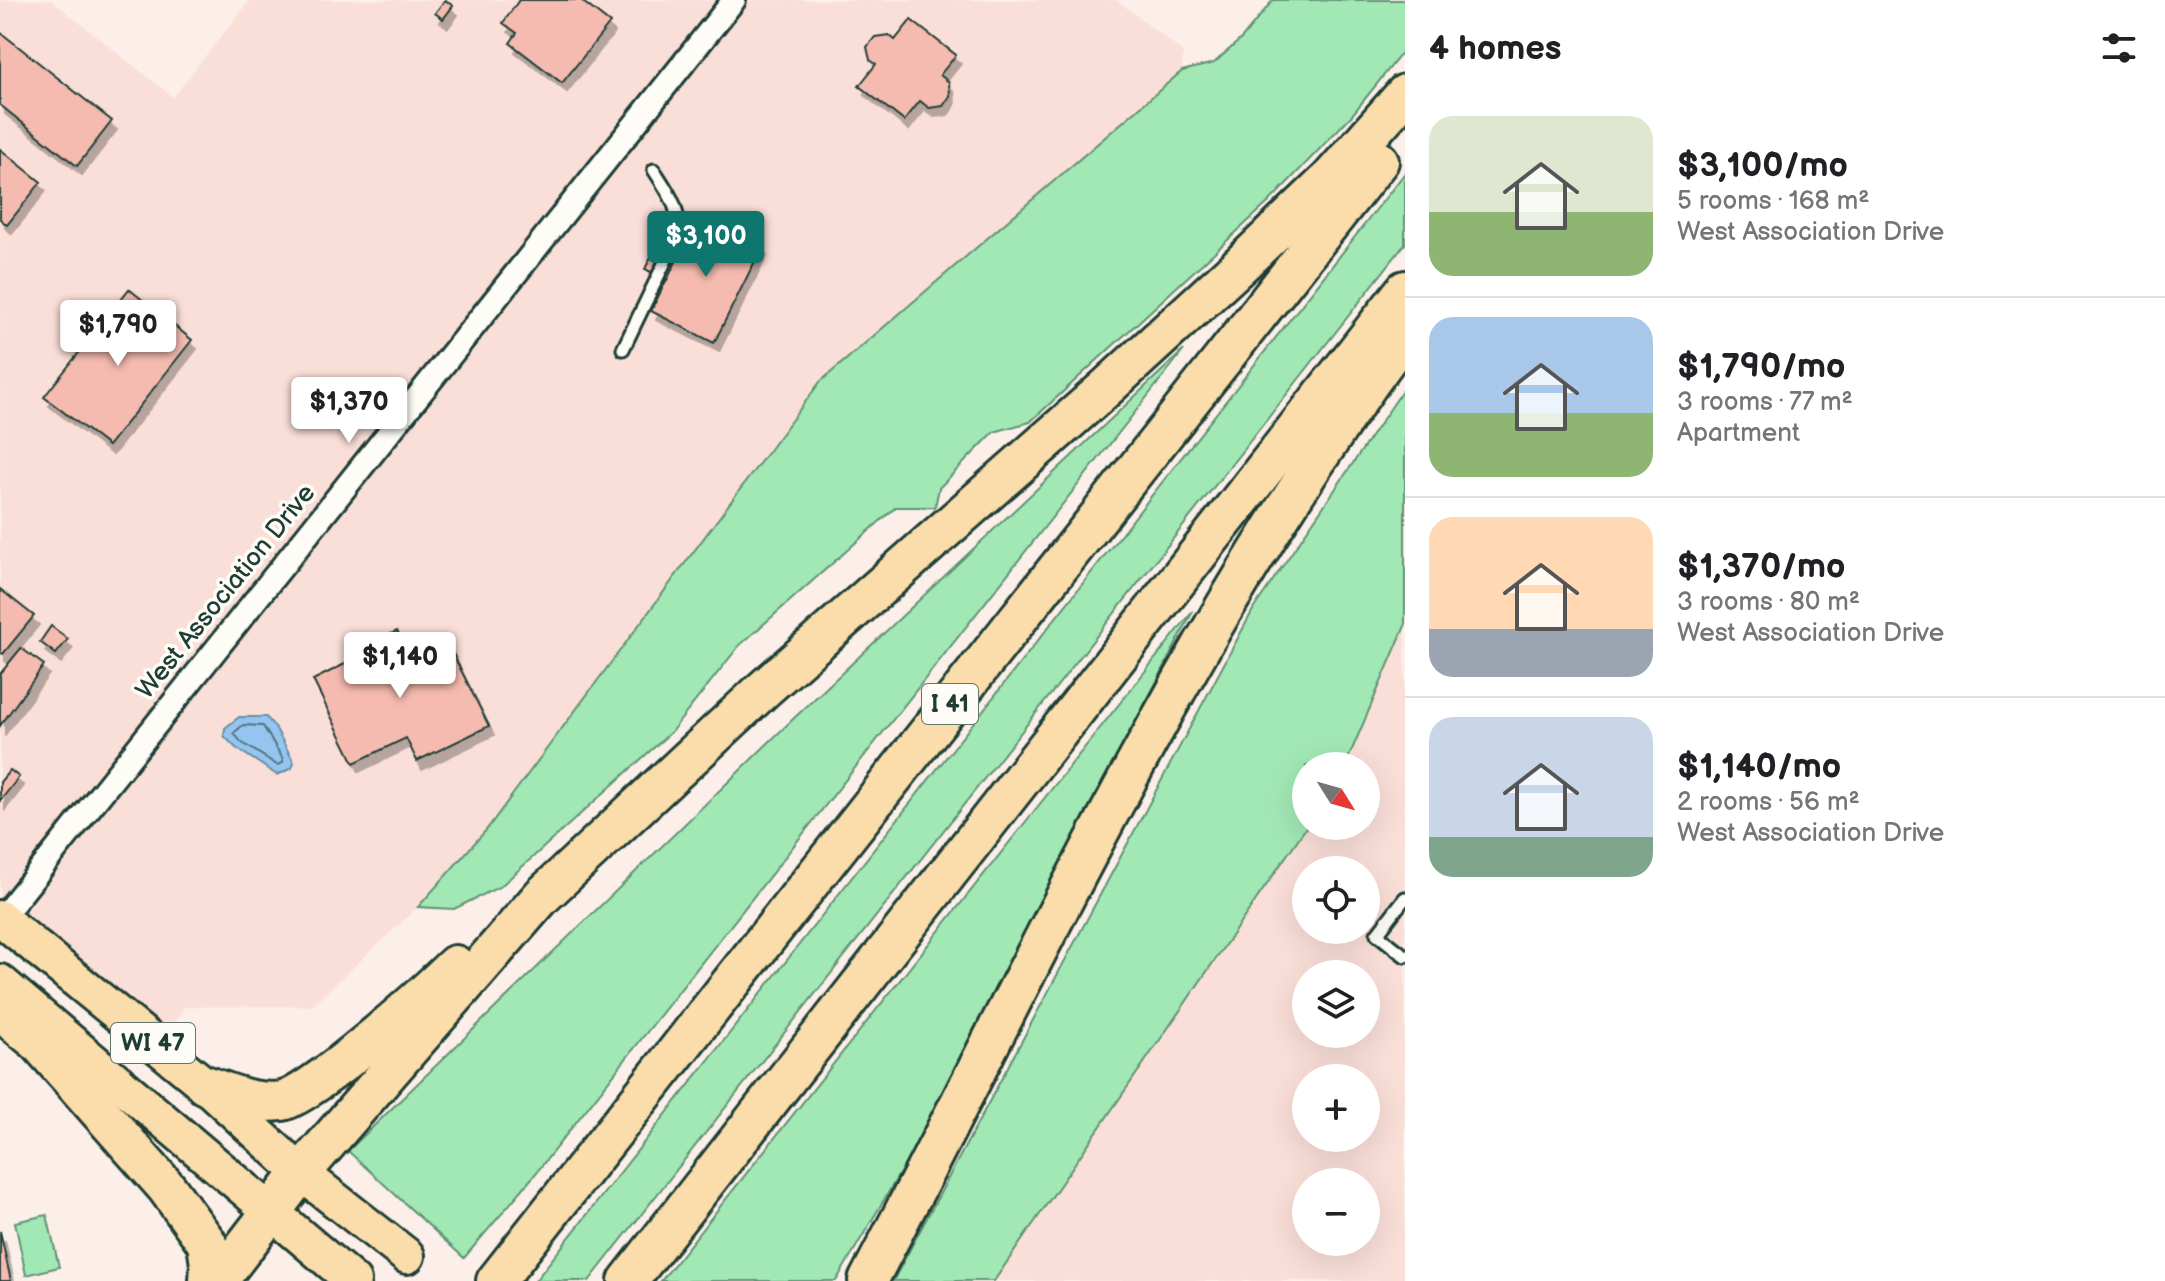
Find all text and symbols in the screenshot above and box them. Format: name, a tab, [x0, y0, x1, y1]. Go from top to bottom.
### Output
icon: filters	[2097, 26, 2141, 70]
text: 4 homes	[1429, 28, 1561, 69]
text: $3,100/mo	[1677, 145, 1848, 186]
icon: home	[1493, 148, 1589, 244]
text: 5 rooms · 168 m²	[1677, 186, 1870, 217]
pin: $3,100	[641, 211, 771, 279]
text: West Association Drive	[1677, 217, 1944, 248]
text: $3,100	[665, 221, 747, 252]
pin: $1,790	[53, 300, 183, 368]
text: $1,790	[78, 310, 158, 341]
text: $1,790/mo	[1677, 346, 1845, 387]
icon: home	[1493, 349, 1589, 445]
pin: $1,370	[284, 377, 414, 445]
text: $1,370	[309, 387, 389, 418]
text: 3 rooms · 77 m²	[1677, 387, 1853, 418]
text: Apartment	[1677, 418, 1800, 449]
street label: West Association Drive	[130, 478, 322, 706]
text: $1,370/mo	[1677, 546, 1845, 587]
icon: home	[1493, 549, 1589, 645]
text: 3 rooms · 80 m²	[1677, 587, 1860, 618]
text: West Association Drive	[1677, 618, 1944, 649]
pin: $1,140	[335, 632, 465, 700]
text: $1,140	[362, 642, 438, 673]
road number: I 41	[922, 684, 978, 724]
text: $1,140/mo	[1677, 746, 1841, 787]
icon: home	[1493, 749, 1589, 845]
north arrow	[1292, 752, 1380, 840]
map controls	[1292, 752, 1380, 1256]
text: 2 rooms · 56 m²	[1677, 787, 1860, 818]
text: West Association Drive	[1677, 818, 1944, 849]
button: locate	[1292, 856, 1380, 944]
button: layers	[1292, 960, 1380, 1048]
road number: WI 47	[111, 1023, 195, 1063]
button: +	[1292, 1064, 1380, 1152]
button: −	[1292, 1168, 1380, 1256]

